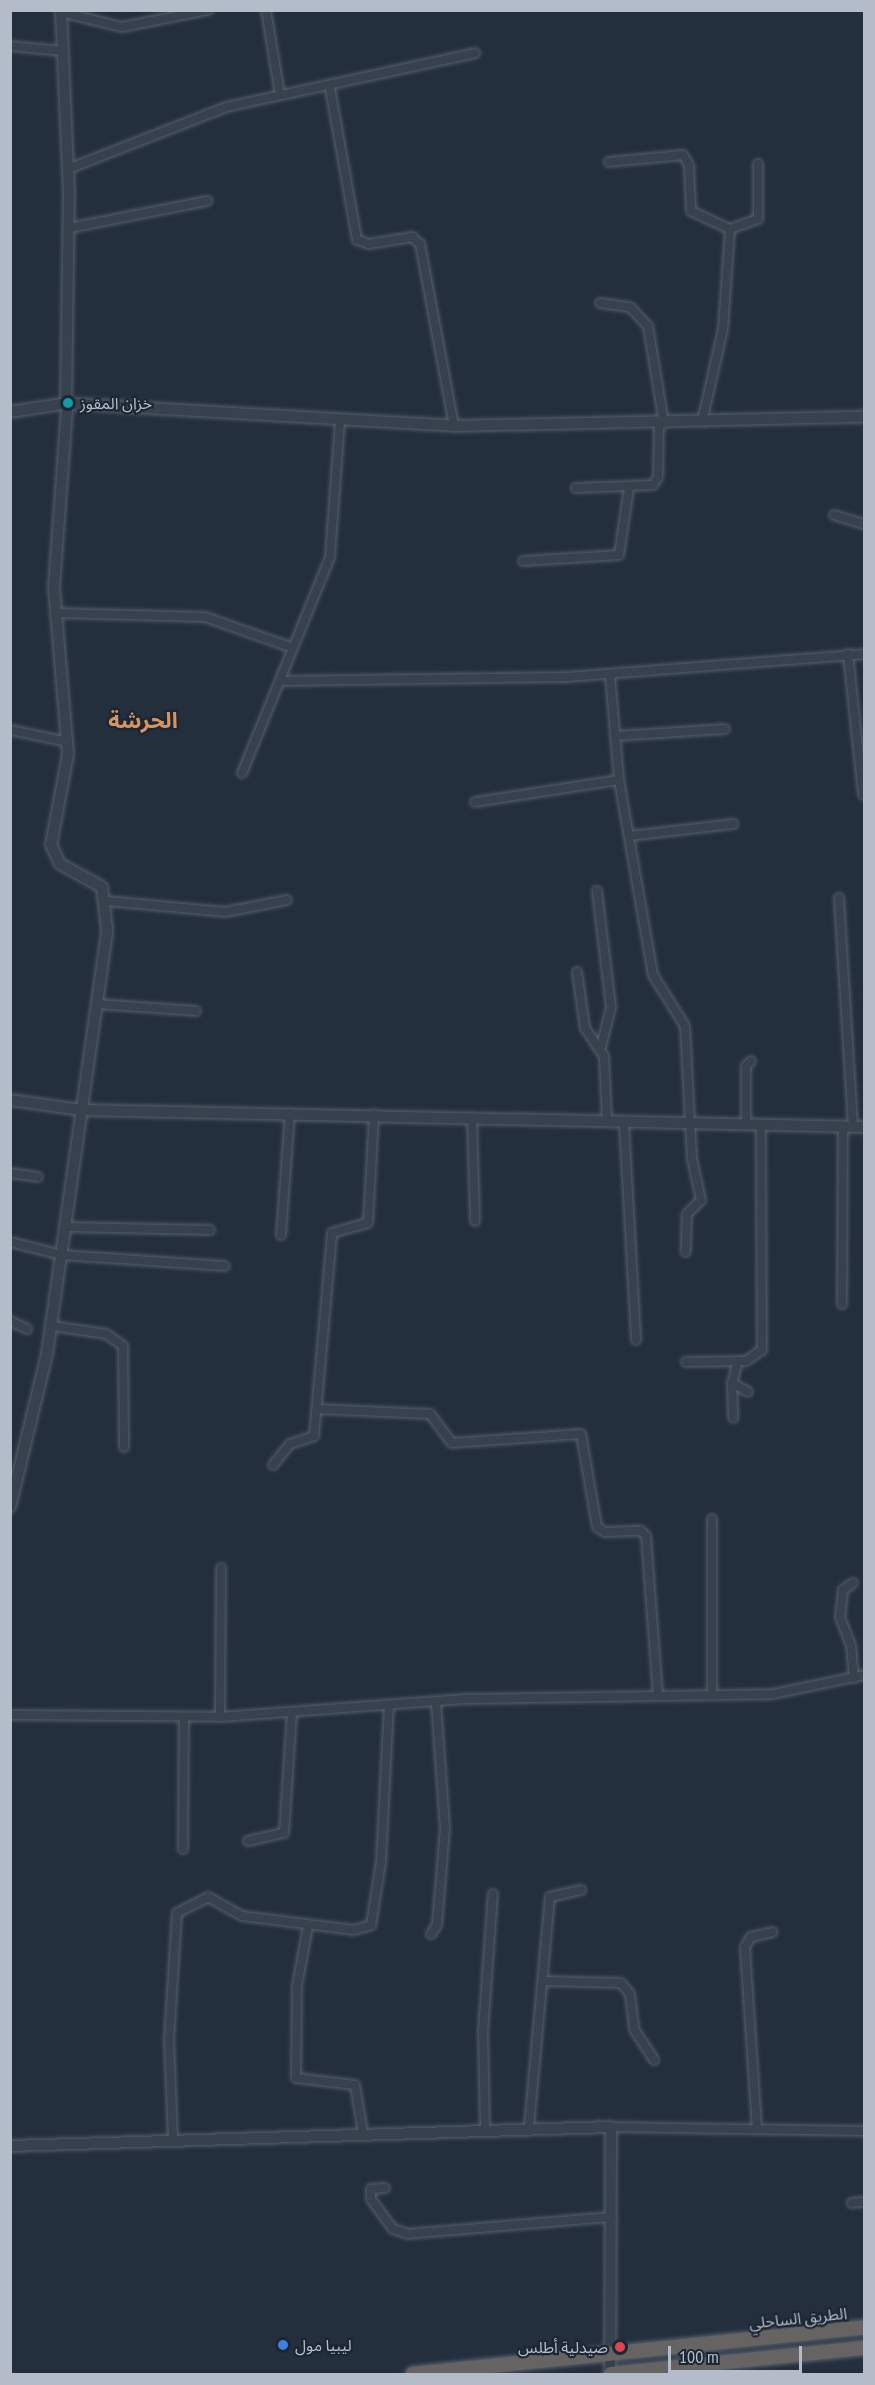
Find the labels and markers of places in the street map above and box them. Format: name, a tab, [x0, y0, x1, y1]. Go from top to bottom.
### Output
place label: خزان المقوز	[80, 393, 152, 413]
marker: خزان المقوز	[61, 396, 75, 410]
place label: ليبيا مول	[295, 2335, 352, 2355]
place label: صيدلية أطلس	[518, 2337, 608, 2357]
marker: ليبيا مول	[276, 2338, 290, 2352]
marker: صيدلية أطلس	[613, 2340, 627, 2354]

